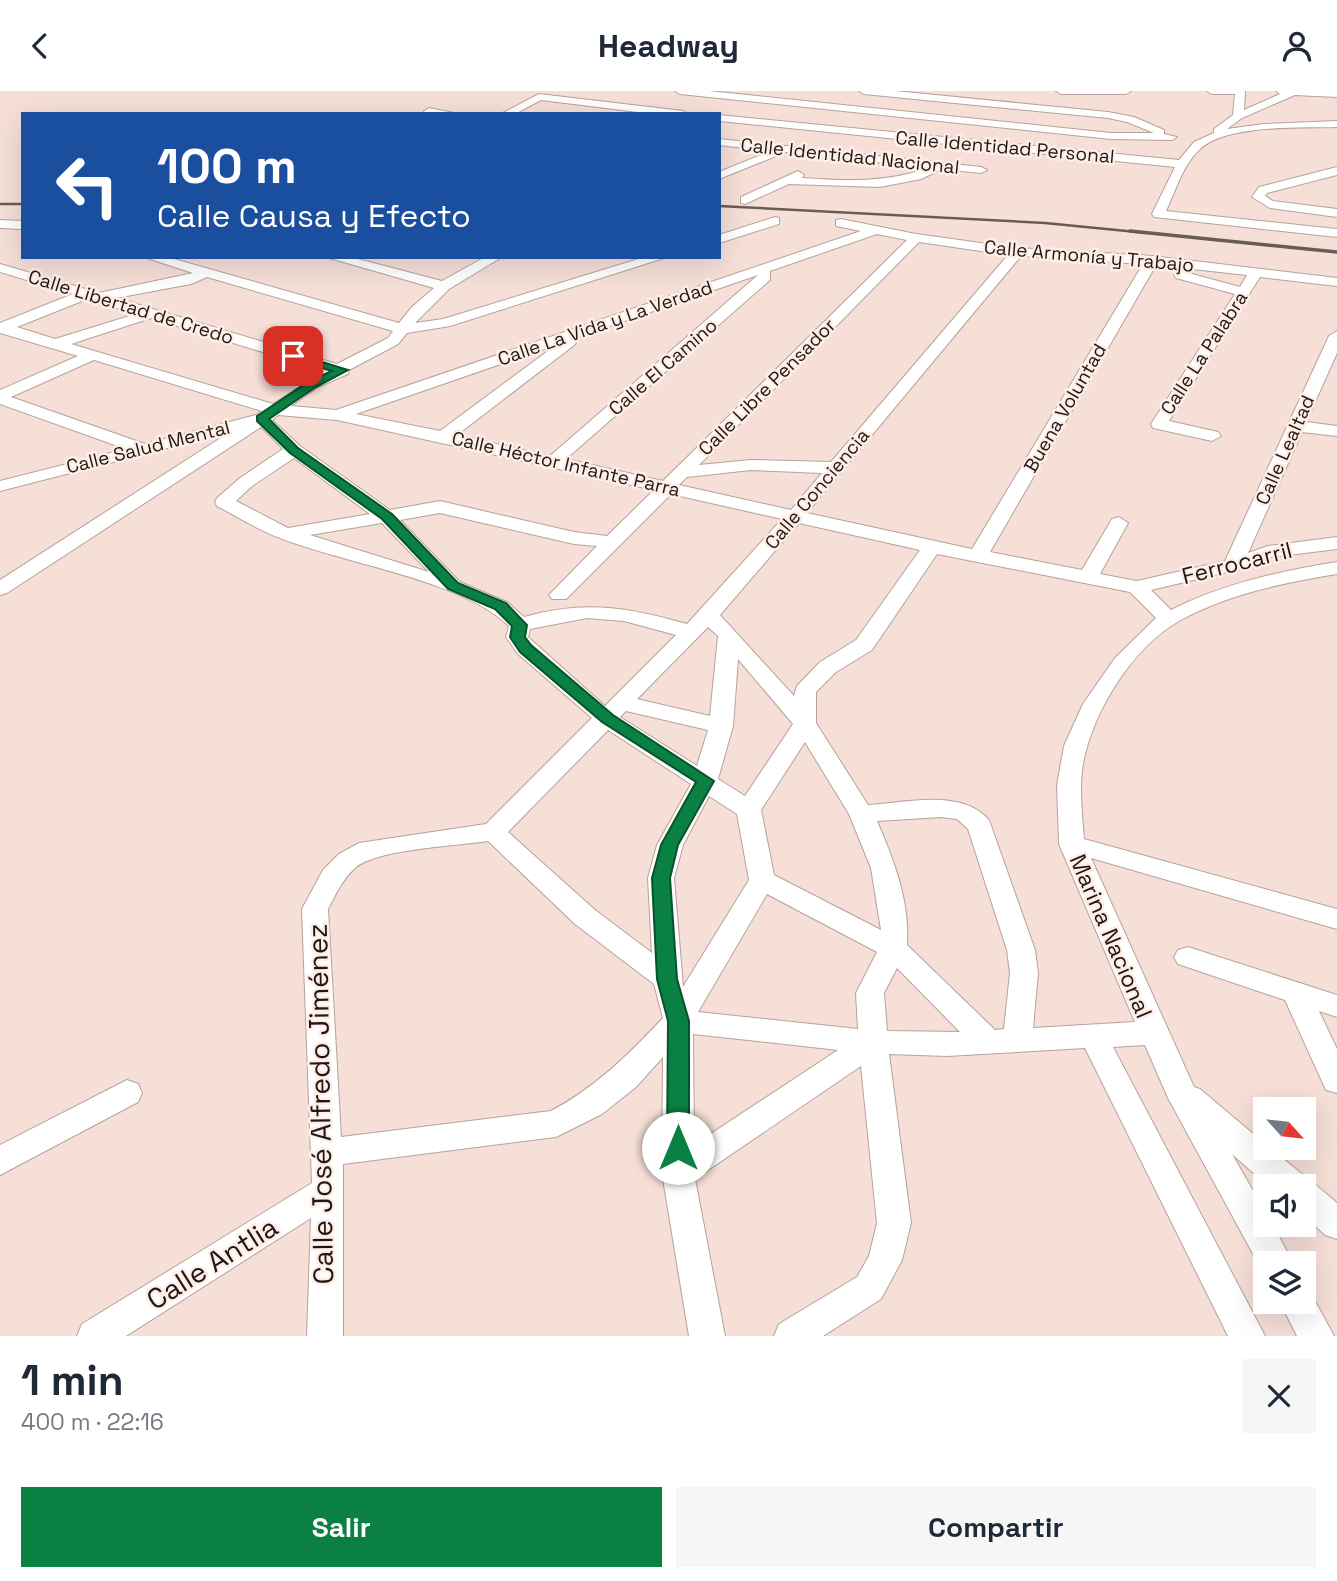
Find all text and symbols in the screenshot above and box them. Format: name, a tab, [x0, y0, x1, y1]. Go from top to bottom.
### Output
text: Headway	[598, 26, 739, 66]
icon: back	[21, 27, 59, 65]
icon: person	[1278, 27, 1316, 65]
street label: Calle Identidad Personal	[894, 125, 1116, 169]
street label: Calle Identidad Nacional	[739, 132, 961, 180]
text: 100 m	[157, 135, 297, 197]
icon: left	[42, 140, 133, 231]
text: Calle Causa y Efecto	[157, 196, 471, 236]
street label: Calle Armonía y Trabajo	[983, 234, 1195, 278]
street label: Calle Libertad de Credo	[25, 264, 237, 350]
street label: Calle La Vida y La Verdad	[494, 274, 716, 372]
street label: Calle La Palabra	[1155, 286, 1253, 420]
street label: Calle El Camino	[603, 313, 723, 421]
street label: Calle Libre Pensador	[693, 313, 841, 461]
pin	[263, 326, 323, 386]
icon: arrive	[274, 337, 312, 375]
street label: Buena Voluntad	[1018, 339, 1112, 477]
street label: Calle Lealtad	[1250, 391, 1320, 509]
street label: Calle Salud Mental	[64, 415, 232, 479]
street label: Calle Conciencia	[759, 423, 875, 554]
street label: Calle Héctor Infante Parra	[449, 426, 683, 502]
street label: Ferrocarril	[1179, 535, 1295, 591]
street label: Marina Nacional	[1063, 849, 1159, 1023]
street label: Calle José Alfredo Jiménez	[299, 923, 341, 1285]
north arrow	[1253, 1097, 1316, 1160]
map controls	[1253, 1097, 1316, 1314]
position arrow	[641, 1111, 715, 1185]
button: sound	[1253, 1174, 1316, 1237]
street label: Calle Antlia	[140, 1208, 284, 1318]
button: layers	[1253, 1251, 1316, 1314]
text: 1 min	[21, 1354, 124, 1407]
button: close	[1242, 1359, 1316, 1433]
text: 400 m · 22:16	[21, 1407, 164, 1437]
button: Salir	[21, 1487, 662, 1567]
button: Compartir	[676, 1487, 1316, 1567]

